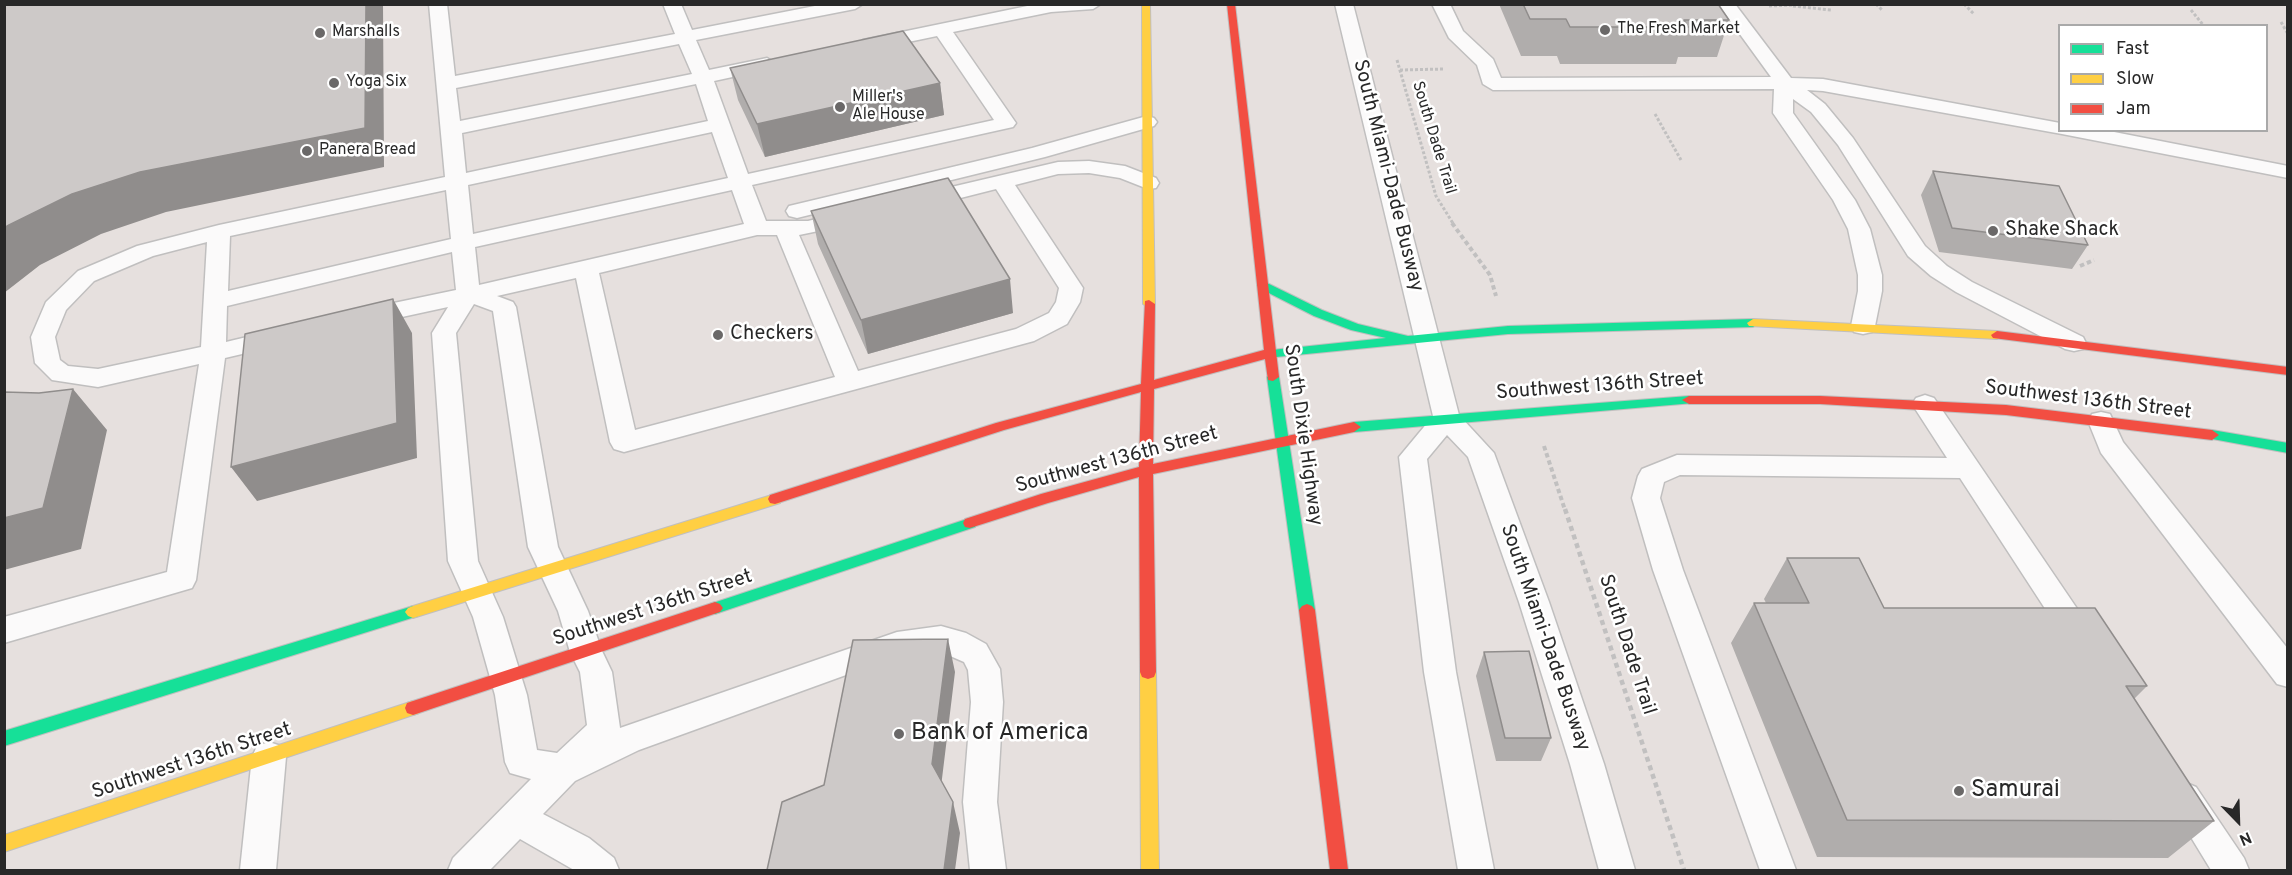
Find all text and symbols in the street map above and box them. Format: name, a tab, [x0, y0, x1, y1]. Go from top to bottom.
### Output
place label: The Fresh Market	[1617, 20, 1740, 40]
place label: Marshalls	[332, 23, 400, 43]
marker: The Fresh Market	[1598, 23, 1612, 37]
legend	[2058, 24, 2268, 132]
marker: Marshalls	[313, 26, 327, 40]
text: Fast	[2116, 38, 2149, 61]
street label: South Miami-Dade Busway	[1347, 57, 1427, 295]
text: Slow	[2116, 68, 2154, 91]
place label: Yoga Six	[346, 73, 407, 93]
marker: Yoga Six	[327, 76, 341, 90]
street label: South Dade Trail	[1407, 79, 1459, 197]
place label: Miller's Ale House	[852, 88, 925, 126]
text: Jam	[2116, 98, 2151, 121]
marker: Miller's Ale House	[833, 100, 847, 114]
place label: Panera Bread	[319, 141, 416, 161]
marker: Panera Bread	[300, 144, 314, 158]
place label: Shake Shack	[2005, 219, 2119, 243]
marker: Shake Shack	[1986, 224, 2000, 238]
place label: Checkers	[730, 323, 814, 347]
marker: Checkers	[711, 328, 725, 342]
street label: South Dixie Highway	[1277, 343, 1327, 527]
street label: Southwest 136th Street	[1495, 368, 1705, 406]
street label: Southwest 136th Street	[1983, 376, 2193, 426]
street label: Southwest 136th Street	[1013, 422, 1221, 500]
street label: South Miami-Dade Busway	[1494, 521, 1594, 755]
street label: Southwest 136th Street	[550, 565, 756, 653]
street label: South Dade Trail	[1592, 572, 1660, 718]
street label: Southwest 136th Street	[89, 718, 295, 806]
place label: Bank of America	[911, 720, 1088, 748]
marker: Bank of America	[892, 727, 906, 741]
place label: Samurai	[1971, 777, 2060, 805]
marker: Samurai	[1952, 784, 1966, 798]
north arrow	[2208, 791, 2268, 851]
text: N	[2236, 826, 2254, 849]

